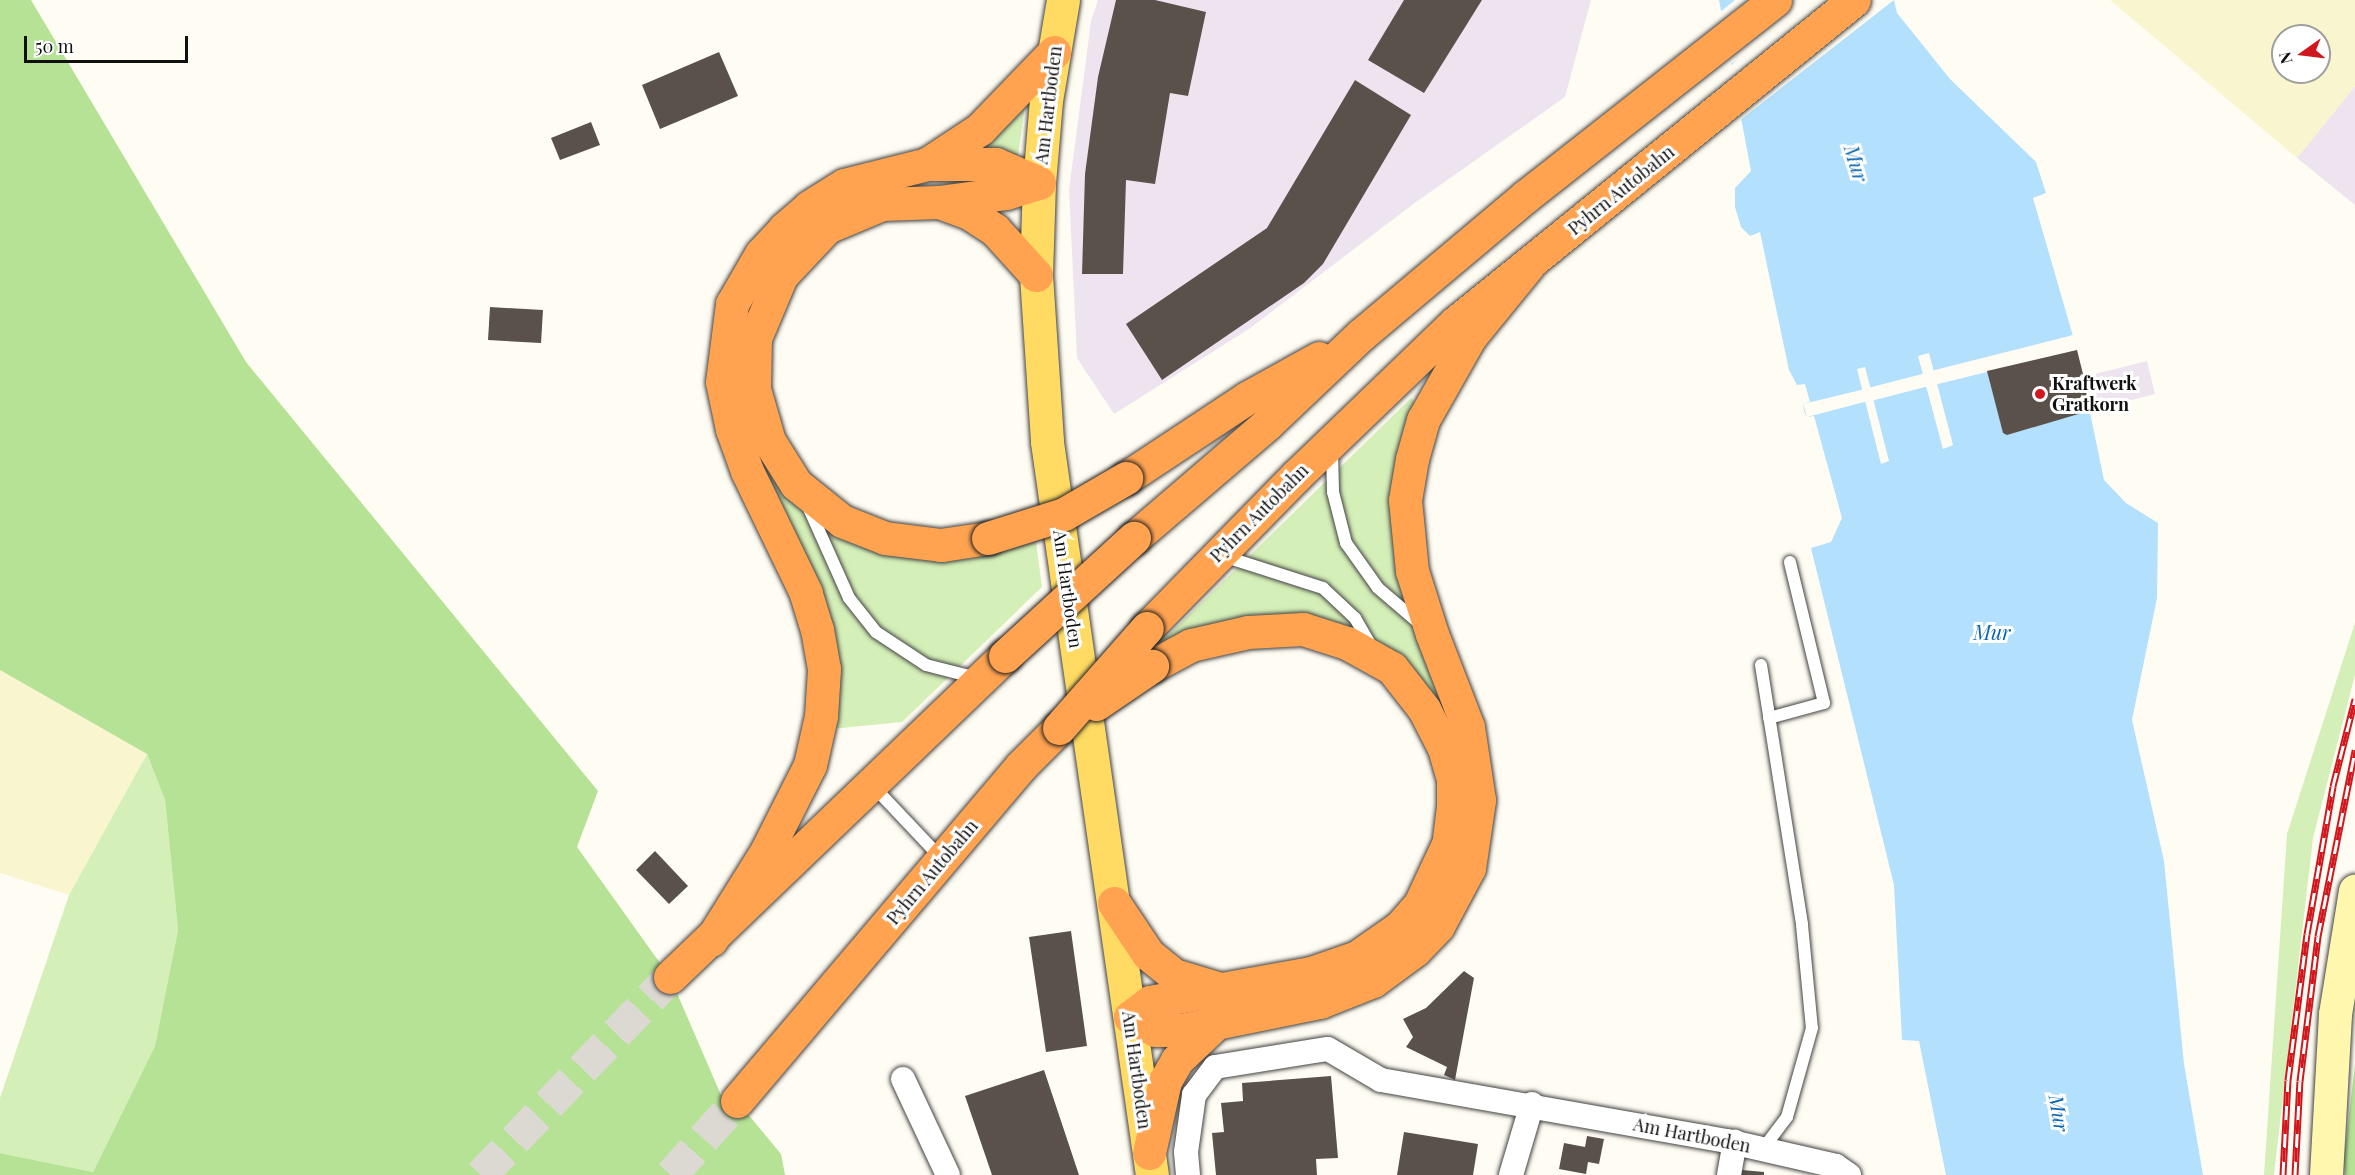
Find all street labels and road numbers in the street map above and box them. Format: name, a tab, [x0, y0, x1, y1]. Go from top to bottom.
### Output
street label: Am Hartboden	[1030, 45, 1066, 165]
street label: Pyhrn Autobahn	[1563, 140, 1679, 240]
street label: Pyhrn Autobahn	[1205, 459, 1313, 567]
street label: Am Hartboden	[1049, 529, 1087, 649]
street label: Pyhrn Autobahn	[882, 815, 982, 929]
street label: Am Hartboden	[1118, 1010, 1156, 1130]
street label: Am Hartboden	[1632, 1113, 1752, 1157]

